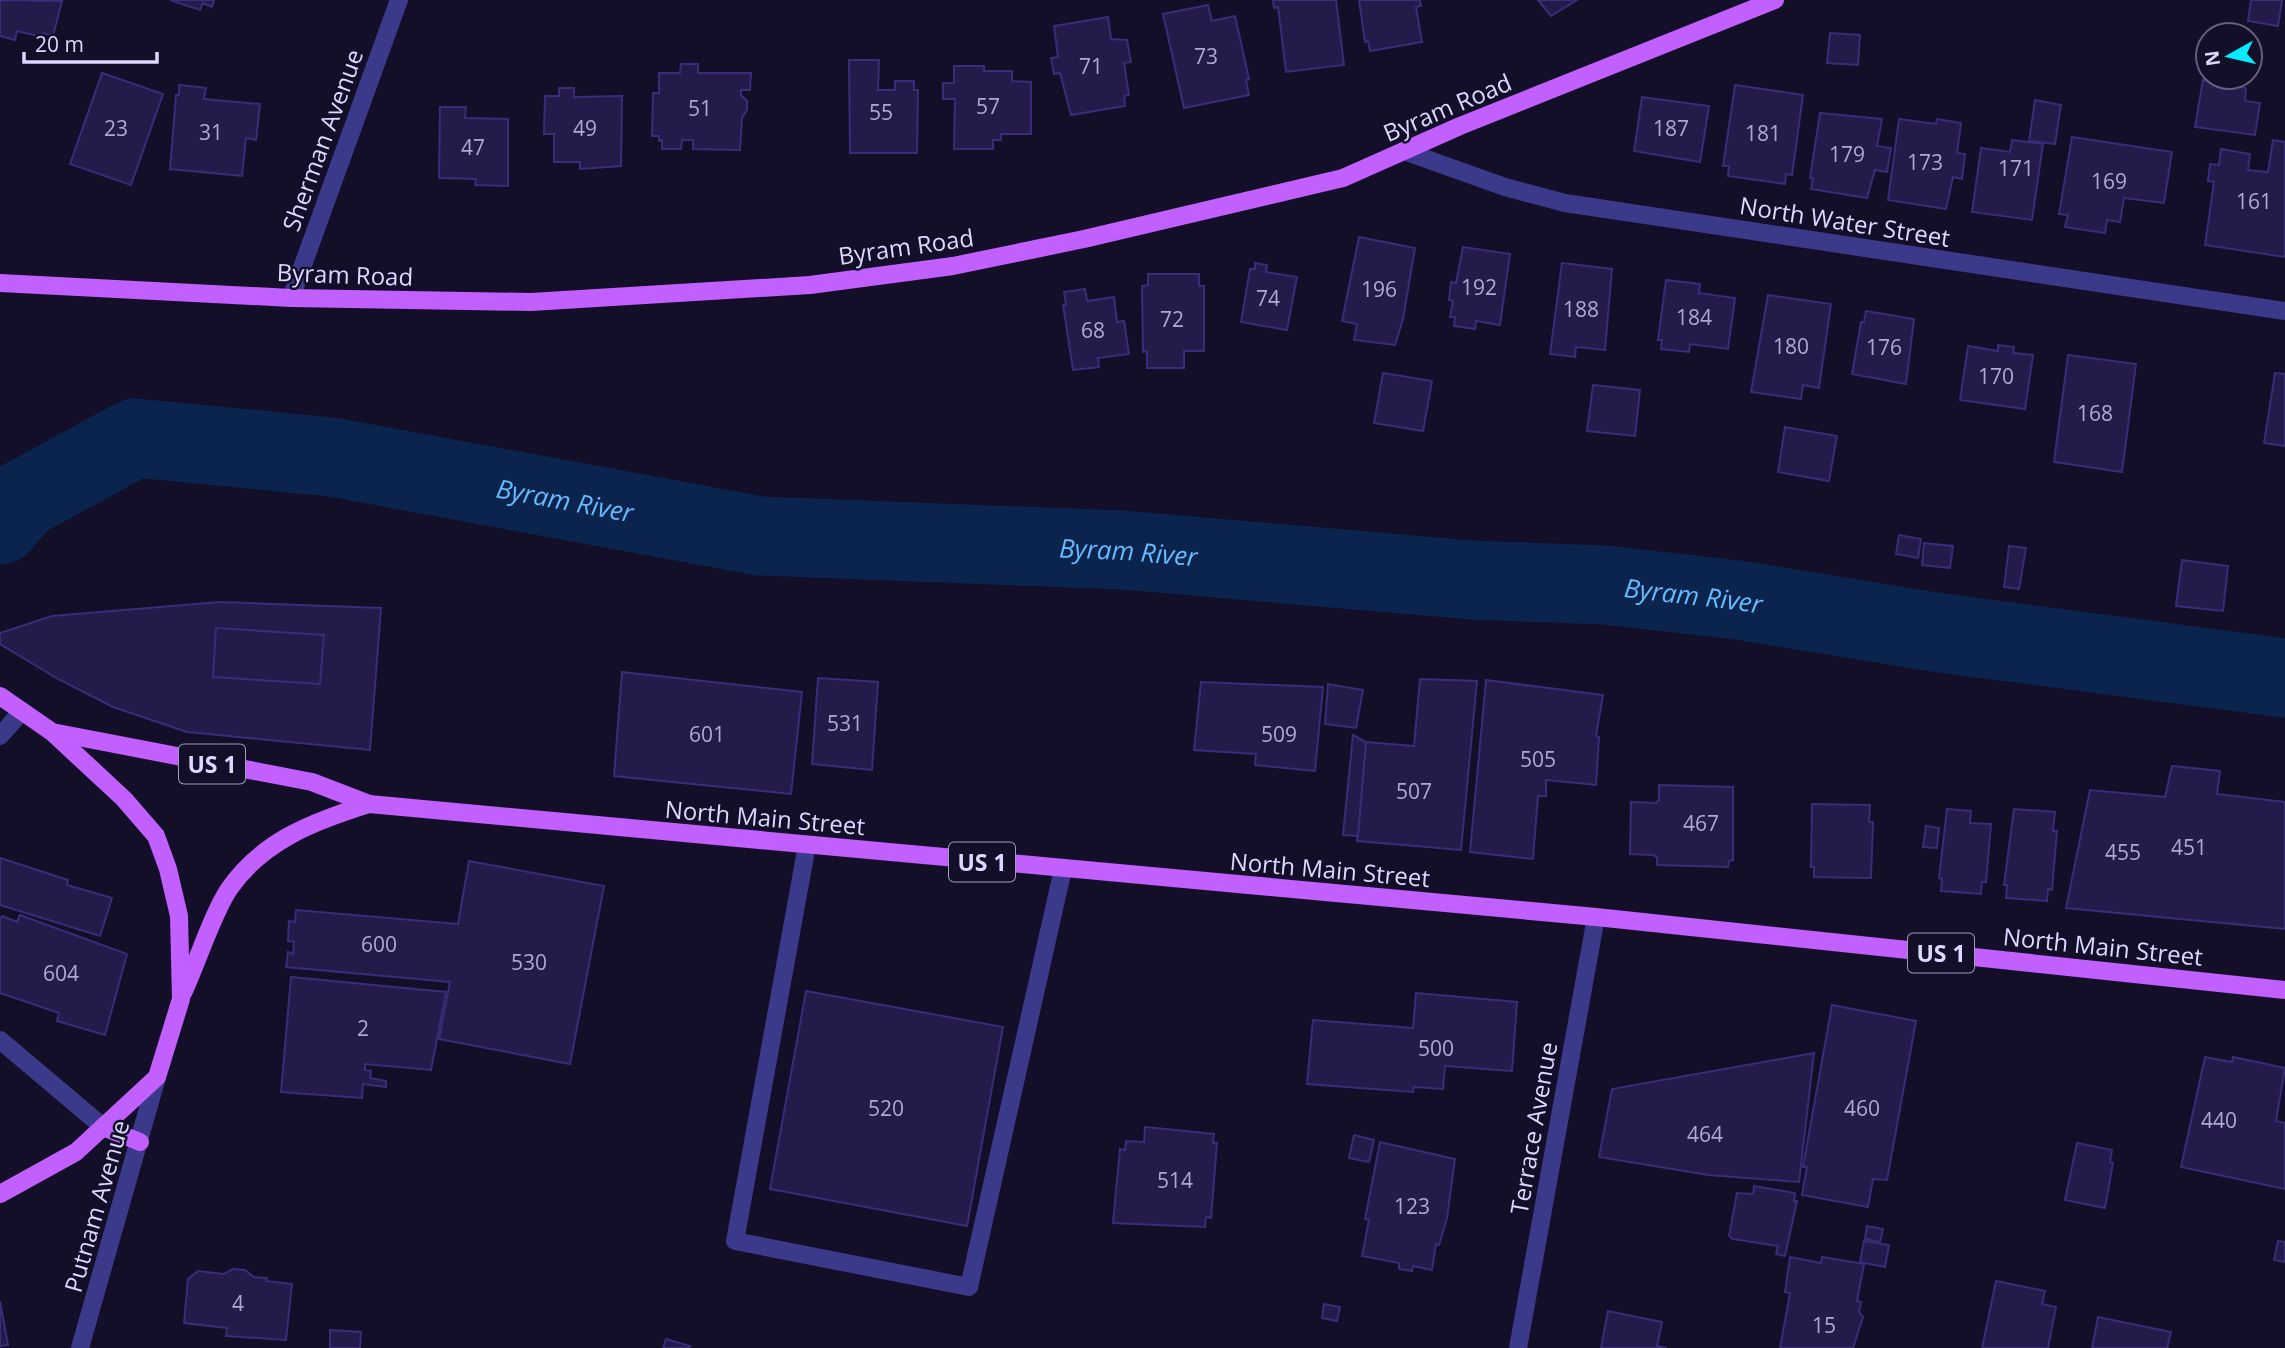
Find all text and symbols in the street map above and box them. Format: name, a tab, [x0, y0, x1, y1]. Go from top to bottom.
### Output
scale bar	[24, 21, 158, 65]
north arrow	[2194, 21, 2264, 91]
text: 20 m	[35, 30, 84, 58]
house number: 73	[1194, 42, 1218, 70]
street label: Sherman Avenue	[274, 45, 370, 235]
text: N	[2198, 49, 2226, 68]
house number: 71	[1079, 52, 1103, 80]
street label: Byram Road	[1378, 65, 1516, 149]
house number: 57	[976, 92, 1000, 120]
house number: 51	[688, 94, 712, 122]
house number: 55	[869, 98, 893, 126]
house number: 23	[104, 114, 128, 142]
house number: 49	[573, 114, 597, 142]
house number: 187	[1653, 114, 1689, 142]
house number: 31	[199, 118, 223, 146]
house number: 181	[1745, 119, 1781, 147]
house number: 47	[461, 133, 485, 161]
house number: 179	[1829, 140, 1865, 168]
house number: 173	[1907, 148, 1943, 176]
house number: 171	[1998, 154, 2034, 182]
house number: 169	[2091, 167, 2127, 195]
house number: 161	[2236, 187, 2272, 215]
street label: North Water Street	[1738, 188, 1952, 254]
street label: Byram Road	[836, 220, 976, 272]
street label: Byram Road	[276, 255, 414, 293]
house number: 192	[1461, 273, 1497, 301]
house number: 196	[1361, 275, 1397, 303]
house number: 74	[1256, 284, 1280, 312]
house number: 188	[1563, 295, 1599, 323]
house number: 184	[1676, 303, 1712, 331]
house number: 72	[1160, 305, 1184, 333]
house number: 68	[1081, 316, 1105, 344]
house number: 180	[1773, 332, 1809, 360]
house number: 176	[1866, 333, 1902, 361]
house number: 170	[1978, 362, 2014, 390]
house number: 168	[2077, 399, 2113, 427]
water label: Byram River	[493, 470, 638, 531]
water label: Byram River	[1058, 530, 1201, 574]
water label: Byram River	[1622, 569, 1767, 622]
house number: 531	[827, 709, 863, 737]
house number: 601	[689, 720, 725, 748]
house number: 509	[1261, 720, 1297, 748]
road number: US 1	[179, 744, 245, 784]
house number: 505	[1520, 745, 1556, 773]
house number: 507	[1396, 777, 1432, 805]
street label: North Main Street	[664, 792, 866, 842]
house number: 467	[1683, 809, 1719, 837]
house number: 451	[2171, 833, 2207, 861]
house number: 455	[2105, 838, 2141, 866]
road number: US 1	[949, 842, 1015, 882]
street label: North Main Street	[1229, 844, 1431, 894]
street label: North Main Street	[2001, 919, 2205, 973]
house number: 600	[361, 930, 397, 958]
road number: US 1	[1908, 934, 1974, 972]
house number: 530	[511, 948, 547, 976]
house number: 604	[43, 959, 79, 987]
house number: 2	[357, 1014, 369, 1042]
house number: 500	[1418, 1034, 1454, 1062]
street label: Terrace Avenue	[1502, 1039, 1564, 1217]
house number: 520	[868, 1094, 904, 1122]
house number: 460	[1844, 1094, 1880, 1122]
house number: 440	[2201, 1106, 2237, 1134]
street label: Putnam Avenue	[56, 1116, 136, 1296]
house number: 464	[1687, 1120, 1723, 1148]
house number: 514	[1157, 1166, 1193, 1194]
house number: 123	[1394, 1192, 1430, 1220]
house number: 4	[232, 1289, 244, 1317]
house number: 15	[1812, 1311, 1836, 1339]

